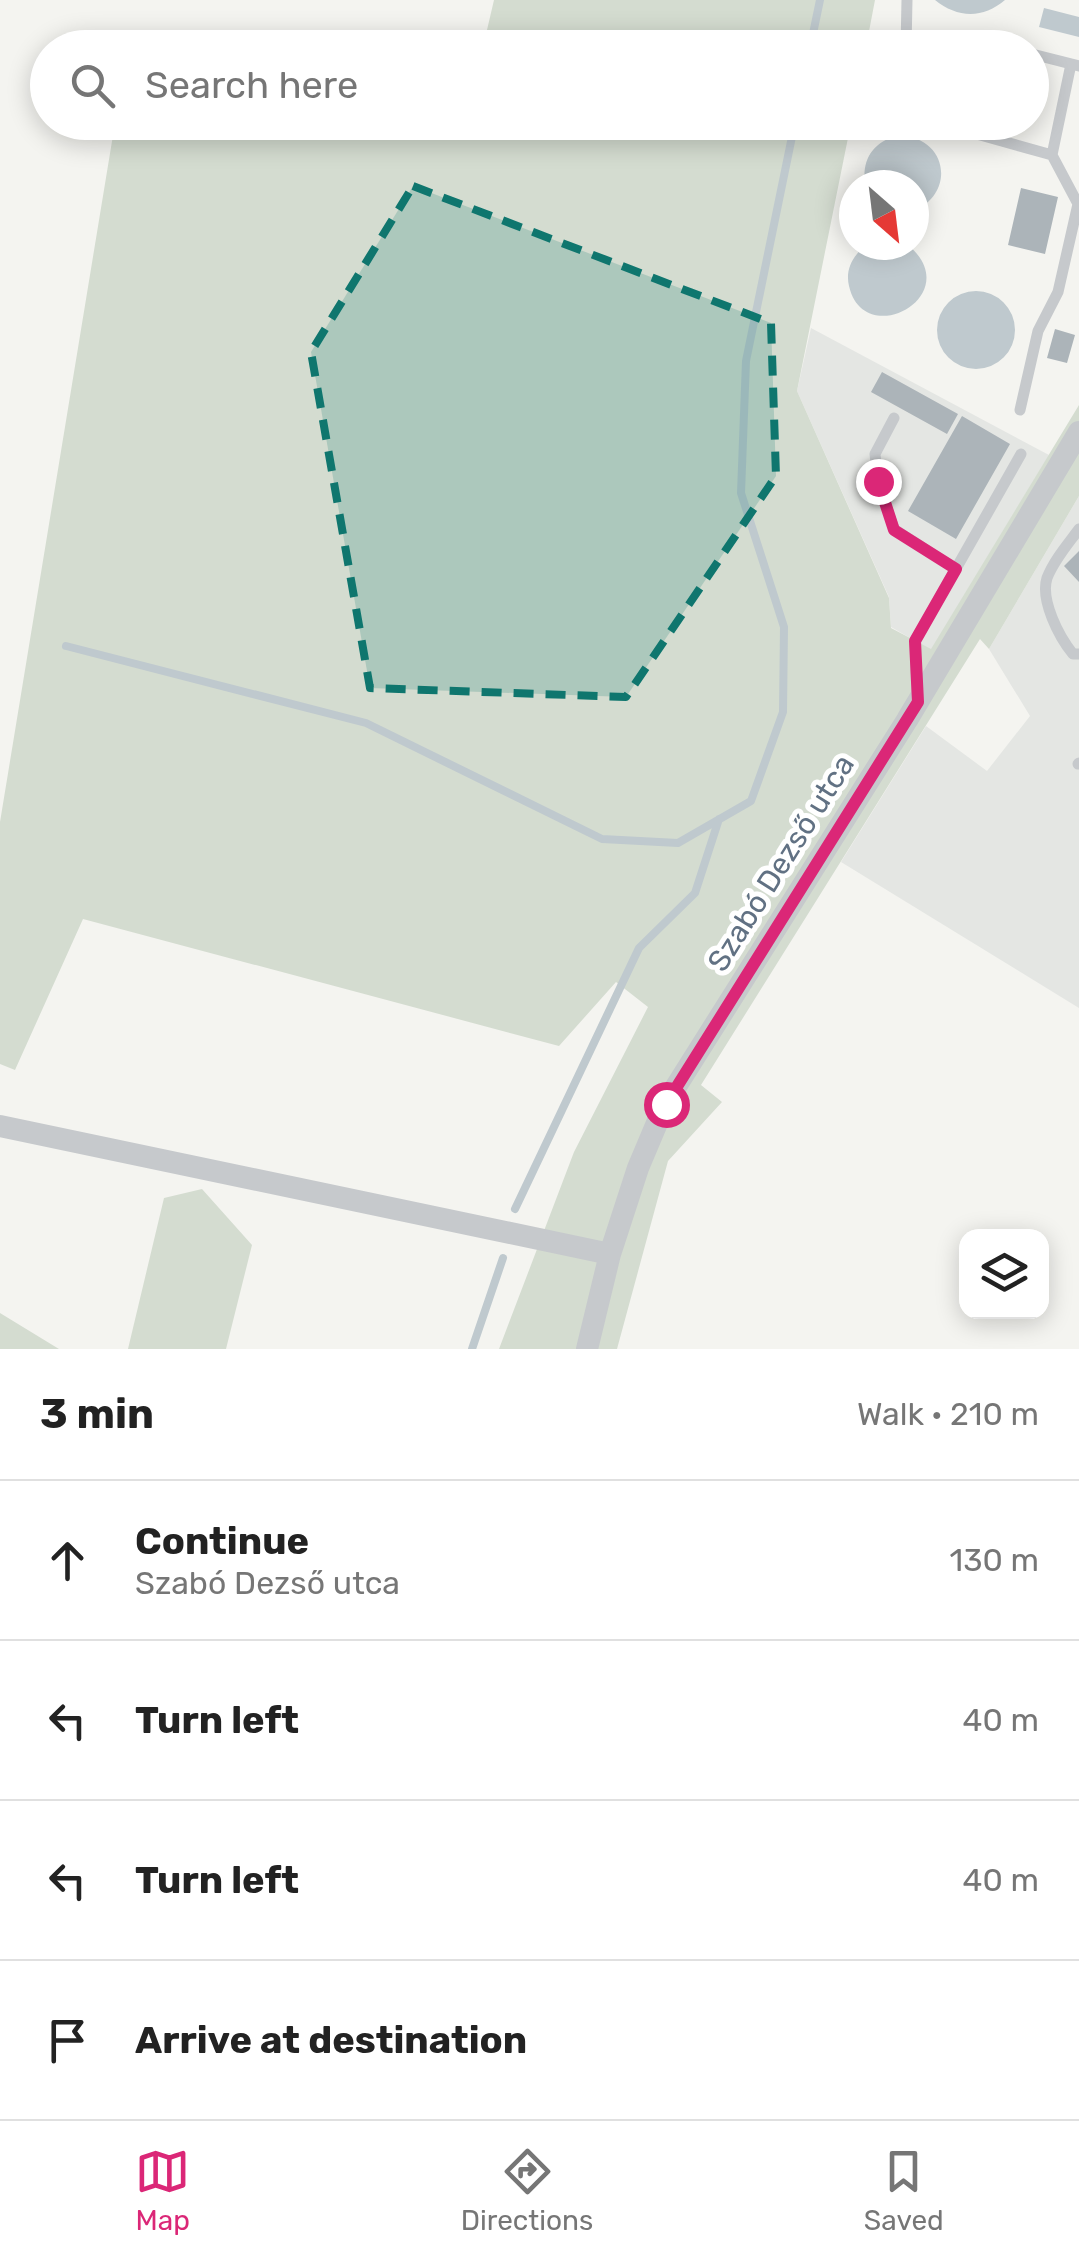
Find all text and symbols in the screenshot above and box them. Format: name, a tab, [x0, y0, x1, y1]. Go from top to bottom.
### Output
search box	[30, 30, 1049, 140]
icon: search	[65, 58, 120, 113]
text: Search here	[145, 62, 358, 108]
north arrow	[839, 170, 929, 260]
route end	[856, 459, 902, 505]
street label: Szabó Dezső utca	[700, 748, 862, 978]
route start	[644, 1082, 690, 1128]
map controls	[959, 1229, 1049, 1319]
button: layers	[959, 1229, 1049, 1319]
text: 3 min	[40, 1389, 154, 1439]
text: Walk · 210 m	[857, 1395, 1039, 1433]
text: Continue	[135, 1518, 309, 1564]
icon: ahead	[40, 1533, 95, 1588]
text: 130 m	[949, 1541, 1039, 1579]
text: Szabó Dezső utca	[135, 1564, 400, 1602]
icon: left	[40, 1693, 95, 1748]
text: Turn left	[135, 1697, 299, 1743]
text: 40 m	[963, 1701, 1039, 1739]
icon: left	[40, 1853, 95, 1908]
text: Turn left	[135, 1857, 299, 1903]
text: 40 m	[963, 1861, 1039, 1899]
icon: arrive	[40, 2013, 95, 2068]
text: Arrive at destination	[135, 2017, 527, 2063]
tab: Map	[135, 2144, 190, 2237]
tab: Directions	[461, 2144, 593, 2237]
tab: Saved	[864, 2144, 944, 2237]

